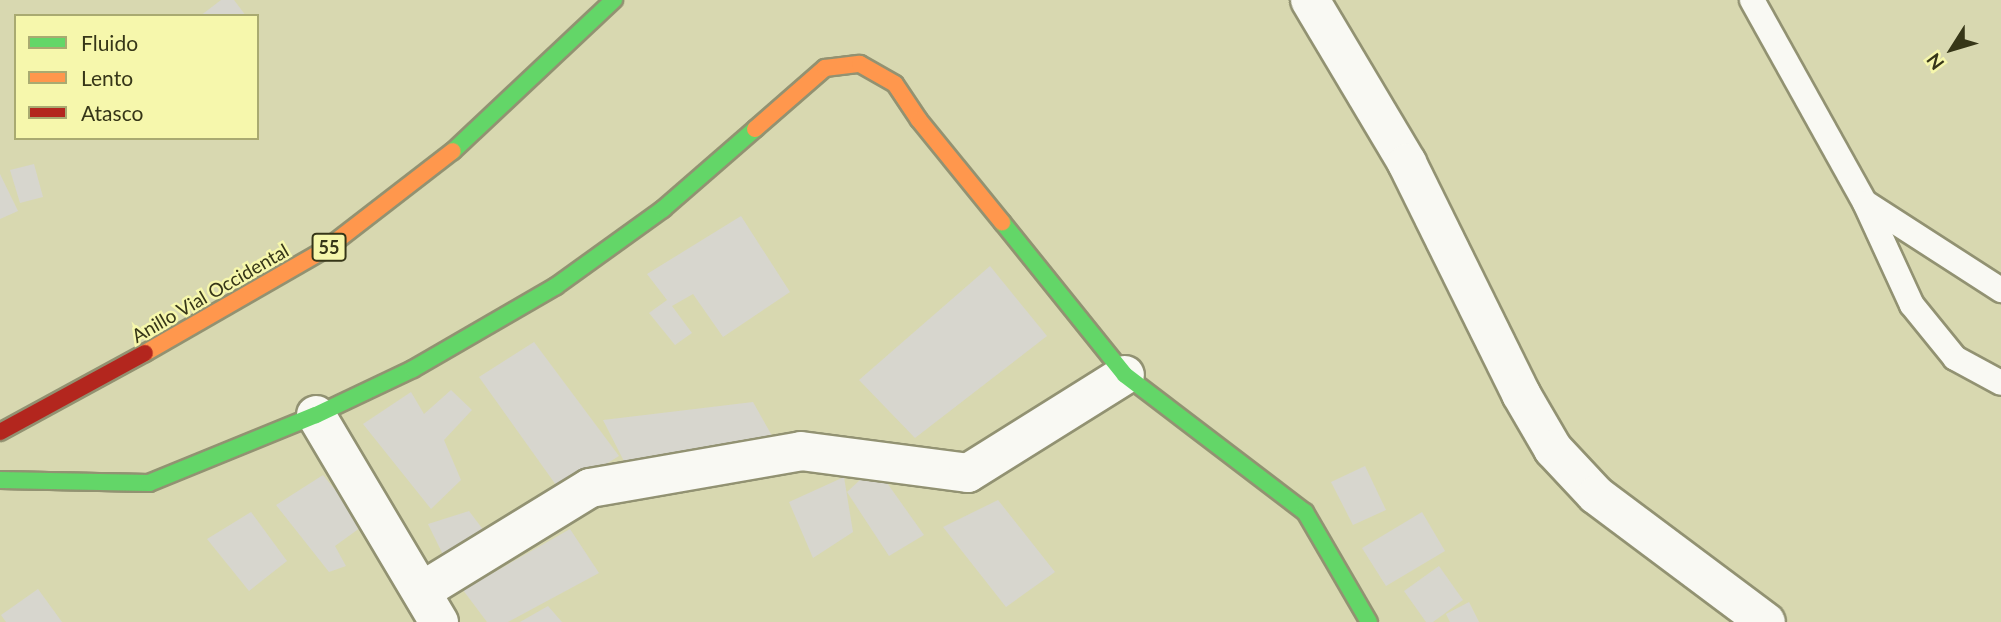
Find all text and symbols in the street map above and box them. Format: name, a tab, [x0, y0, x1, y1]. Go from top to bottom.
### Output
legend	[14, 14, 259, 140]
north arrow	[1917, 14, 1987, 84]
text: Fluido	[81, 30, 138, 55]
text: N	[1921, 49, 1948, 75]
text: Lento	[81, 65, 133, 90]
text: Atasco	[81, 100, 143, 125]
road number: 55	[312, 232, 346, 262]
street label: Anillo Vial Occidental	[127, 239, 293, 347]

